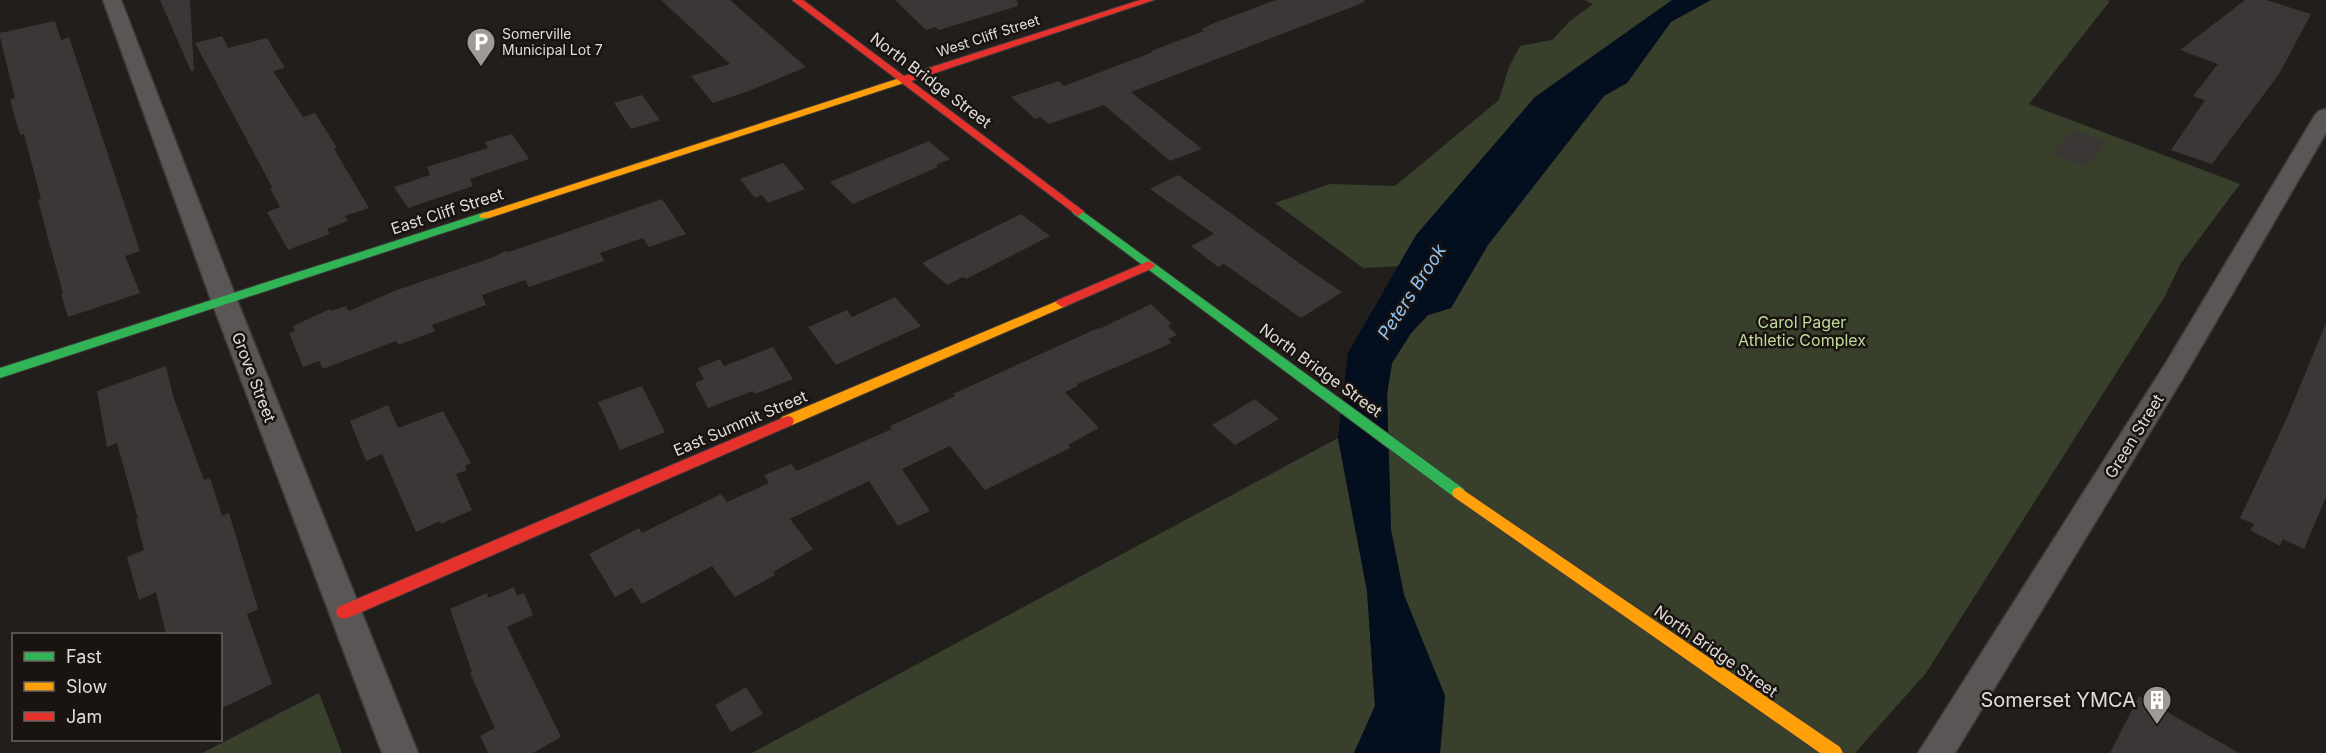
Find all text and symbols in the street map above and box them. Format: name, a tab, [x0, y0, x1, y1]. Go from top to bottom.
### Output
street label: West Cliff Street	[934, 11, 1042, 60]
place label: Somerville Municipal Lot 7	[502, 25, 603, 58]
parking icon: Somerville Municipal Lot 7	[465, 26, 497, 68]
street label: North Bridge Street	[867, 28, 995, 132]
street label: East Cliff Street	[388, 183, 506, 239]
water label: Peters Brook	[1373, 239, 1451, 343]
park label: Carol Pager Athletic Complex	[1738, 312, 1866, 350]
street label: North Bridge Street	[1256, 319, 1386, 421]
street label: Grove Street	[228, 329, 280, 425]
street label: East Summit Street	[670, 386, 810, 460]
street label: Green Street	[2100, 390, 2168, 482]
street label: North Bridge Street	[1650, 601, 1782, 701]
legend	[12, 633, 222, 741]
text: Fast	[66, 646, 102, 667]
text: Slow	[66, 676, 107, 697]
building icon: Somerset YMCA	[2141, 684, 2173, 726]
place label: Somerset YMCA	[1980, 688, 2136, 712]
text: Jam	[66, 706, 102, 727]

